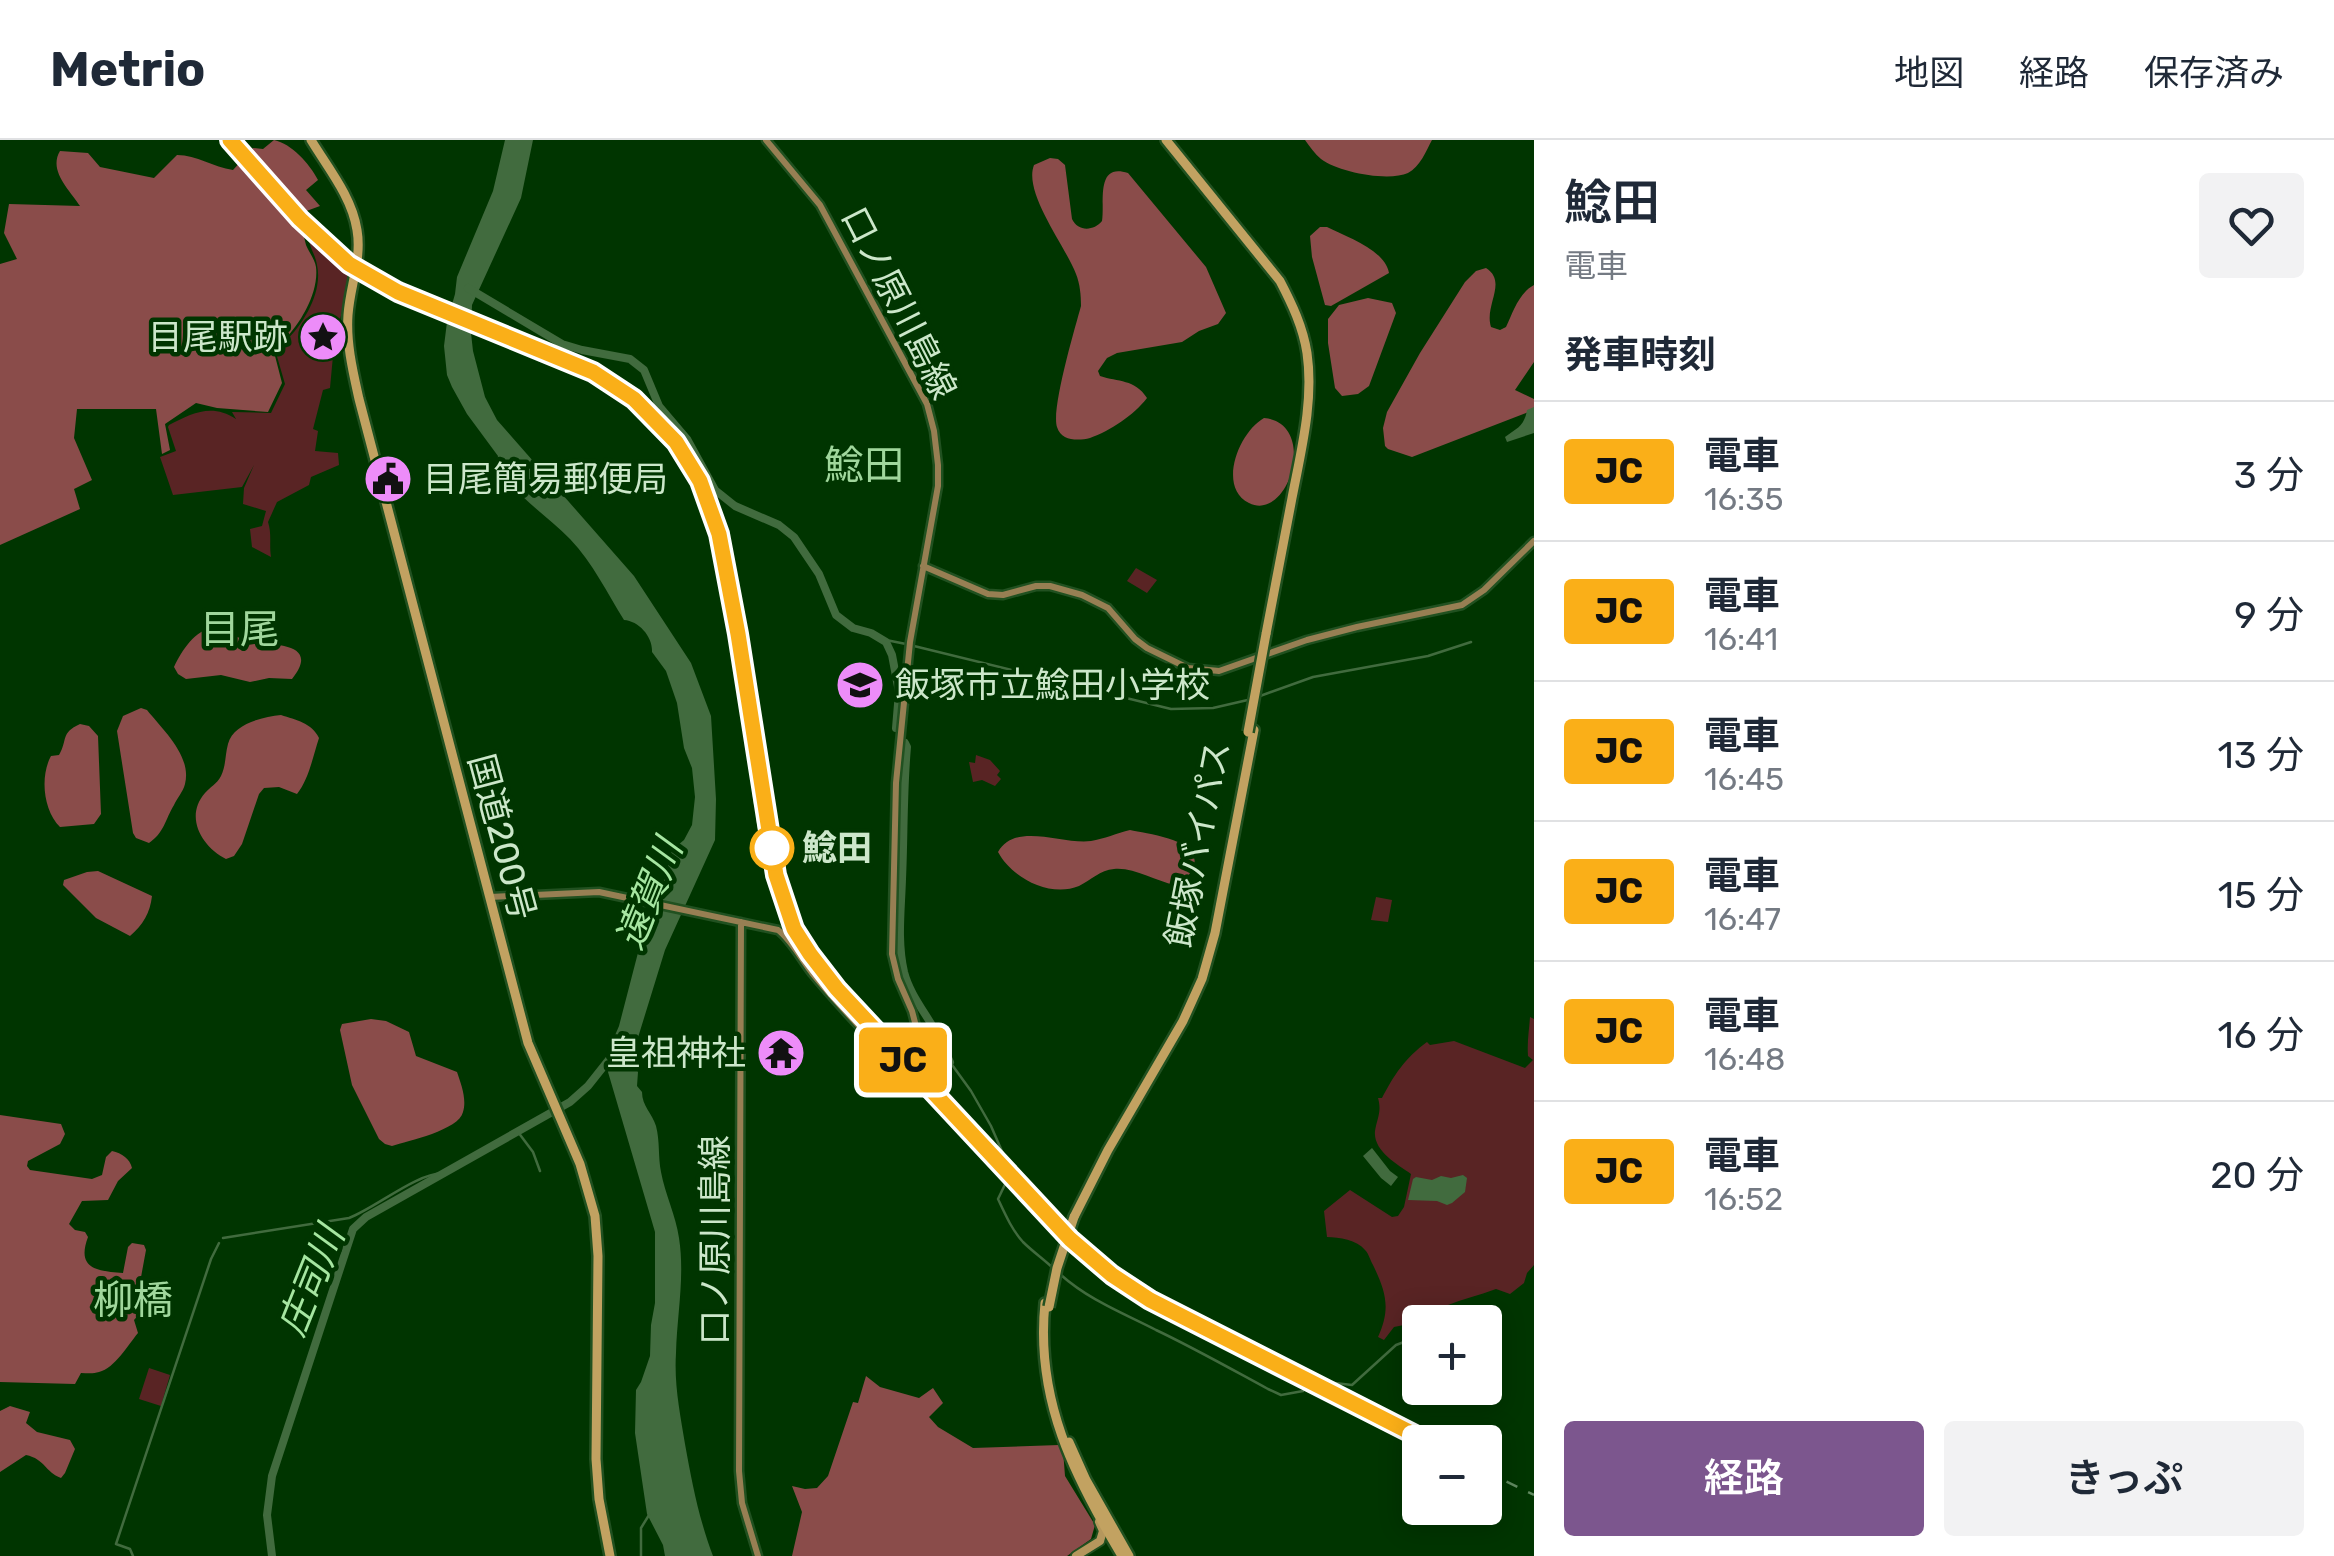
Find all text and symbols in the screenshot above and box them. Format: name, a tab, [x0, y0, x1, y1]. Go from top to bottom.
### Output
text: Metrio	[50, 41, 205, 98]
text: 地図	[1894, 52, 1964, 94]
text: 経路	[2019, 52, 2089, 94]
text: 保存済み	[2144, 52, 2284, 94]
button: heart	[2199, 173, 2304, 278]
text: 鯰田	[1564, 174, 1660, 231]
street label: 口ノ原川島線	[833, 200, 965, 406]
text: 電車	[1564, 247, 1628, 285]
place icon: 目尾駅跡	[297, 311, 349, 363]
place label: 目尾駅跡	[148, 316, 288, 358]
text: 発車時刻	[1564, 332, 1716, 378]
text: 電車	[1704, 433, 1780, 479]
district label: 鯰田	[824, 442, 904, 489]
text: JC	[1595, 450, 1643, 492]
text: 3 分	[2234, 452, 2304, 498]
public building icon: 目尾簡易郵便局	[362, 453, 414, 505]
place label: 目尾簡易郵便局	[423, 458, 668, 500]
text: 16:35	[1704, 480, 1783, 518]
text: 電車	[1704, 573, 1780, 619]
text: JC	[1595, 590, 1643, 632]
text: 9 分	[2234, 592, 2304, 638]
district label: 目尾	[200, 606, 280, 653]
text: 16:41	[1704, 620, 1778, 658]
school or university icon: 飯塚市立鯰田小学校	[834, 659, 886, 711]
place label: 飯塚市立鯰田小学校	[895, 664, 1210, 706]
text: 電車	[1704, 713, 1780, 759]
text: JC	[1595, 730, 1643, 772]
text: 13 分	[2218, 732, 2304, 778]
street label: 飯塚バイパス	[1157, 737, 1239, 951]
street label: 国道200号	[460, 749, 544, 925]
text: 16:45	[1704, 760, 1784, 798]
marker: 鯰田	[751, 827, 793, 869]
place label: 鯰田	[802, 827, 872, 869]
water label: 遠賀川	[606, 829, 693, 955]
text: 電車	[1704, 853, 1780, 899]
text: JC	[1595, 870, 1643, 912]
text: 15 分	[2218, 872, 2304, 918]
text: 16:47	[1704, 900, 1781, 938]
text: 電車	[1704, 993, 1780, 1039]
text: JC	[1595, 1010, 1643, 1052]
text: 16 分	[2218, 1012, 2304, 1058]
temple icon: 皇祖神社	[755, 1027, 807, 1079]
line badge: JC	[858, 1028, 948, 1092]
place label: 皇祖神社	[606, 1032, 746, 1074]
text: JC	[879, 1039, 927, 1081]
text: 16:48	[1704, 1040, 1785, 1078]
text: 電車	[1704, 1133, 1780, 1179]
street label: 口ノ原川島線	[694, 1135, 736, 1345]
text: JC	[1595, 1150, 1643, 1192]
text: 20 分	[2210, 1152, 2304, 1198]
text: 16:52	[1704, 1180, 1783, 1218]
water label: 庄司川	[268, 1216, 355, 1342]
district label: 柳橋	[93, 1277, 173, 1324]
map controls	[1402, 1305, 1502, 1525]
button: +	[1402, 1305, 1502, 1405]
button: 経路	[1564, 1421, 1924, 1536]
button: きっぷ	[1944, 1421, 2304, 1536]
button: −	[1402, 1425, 1502, 1525]

